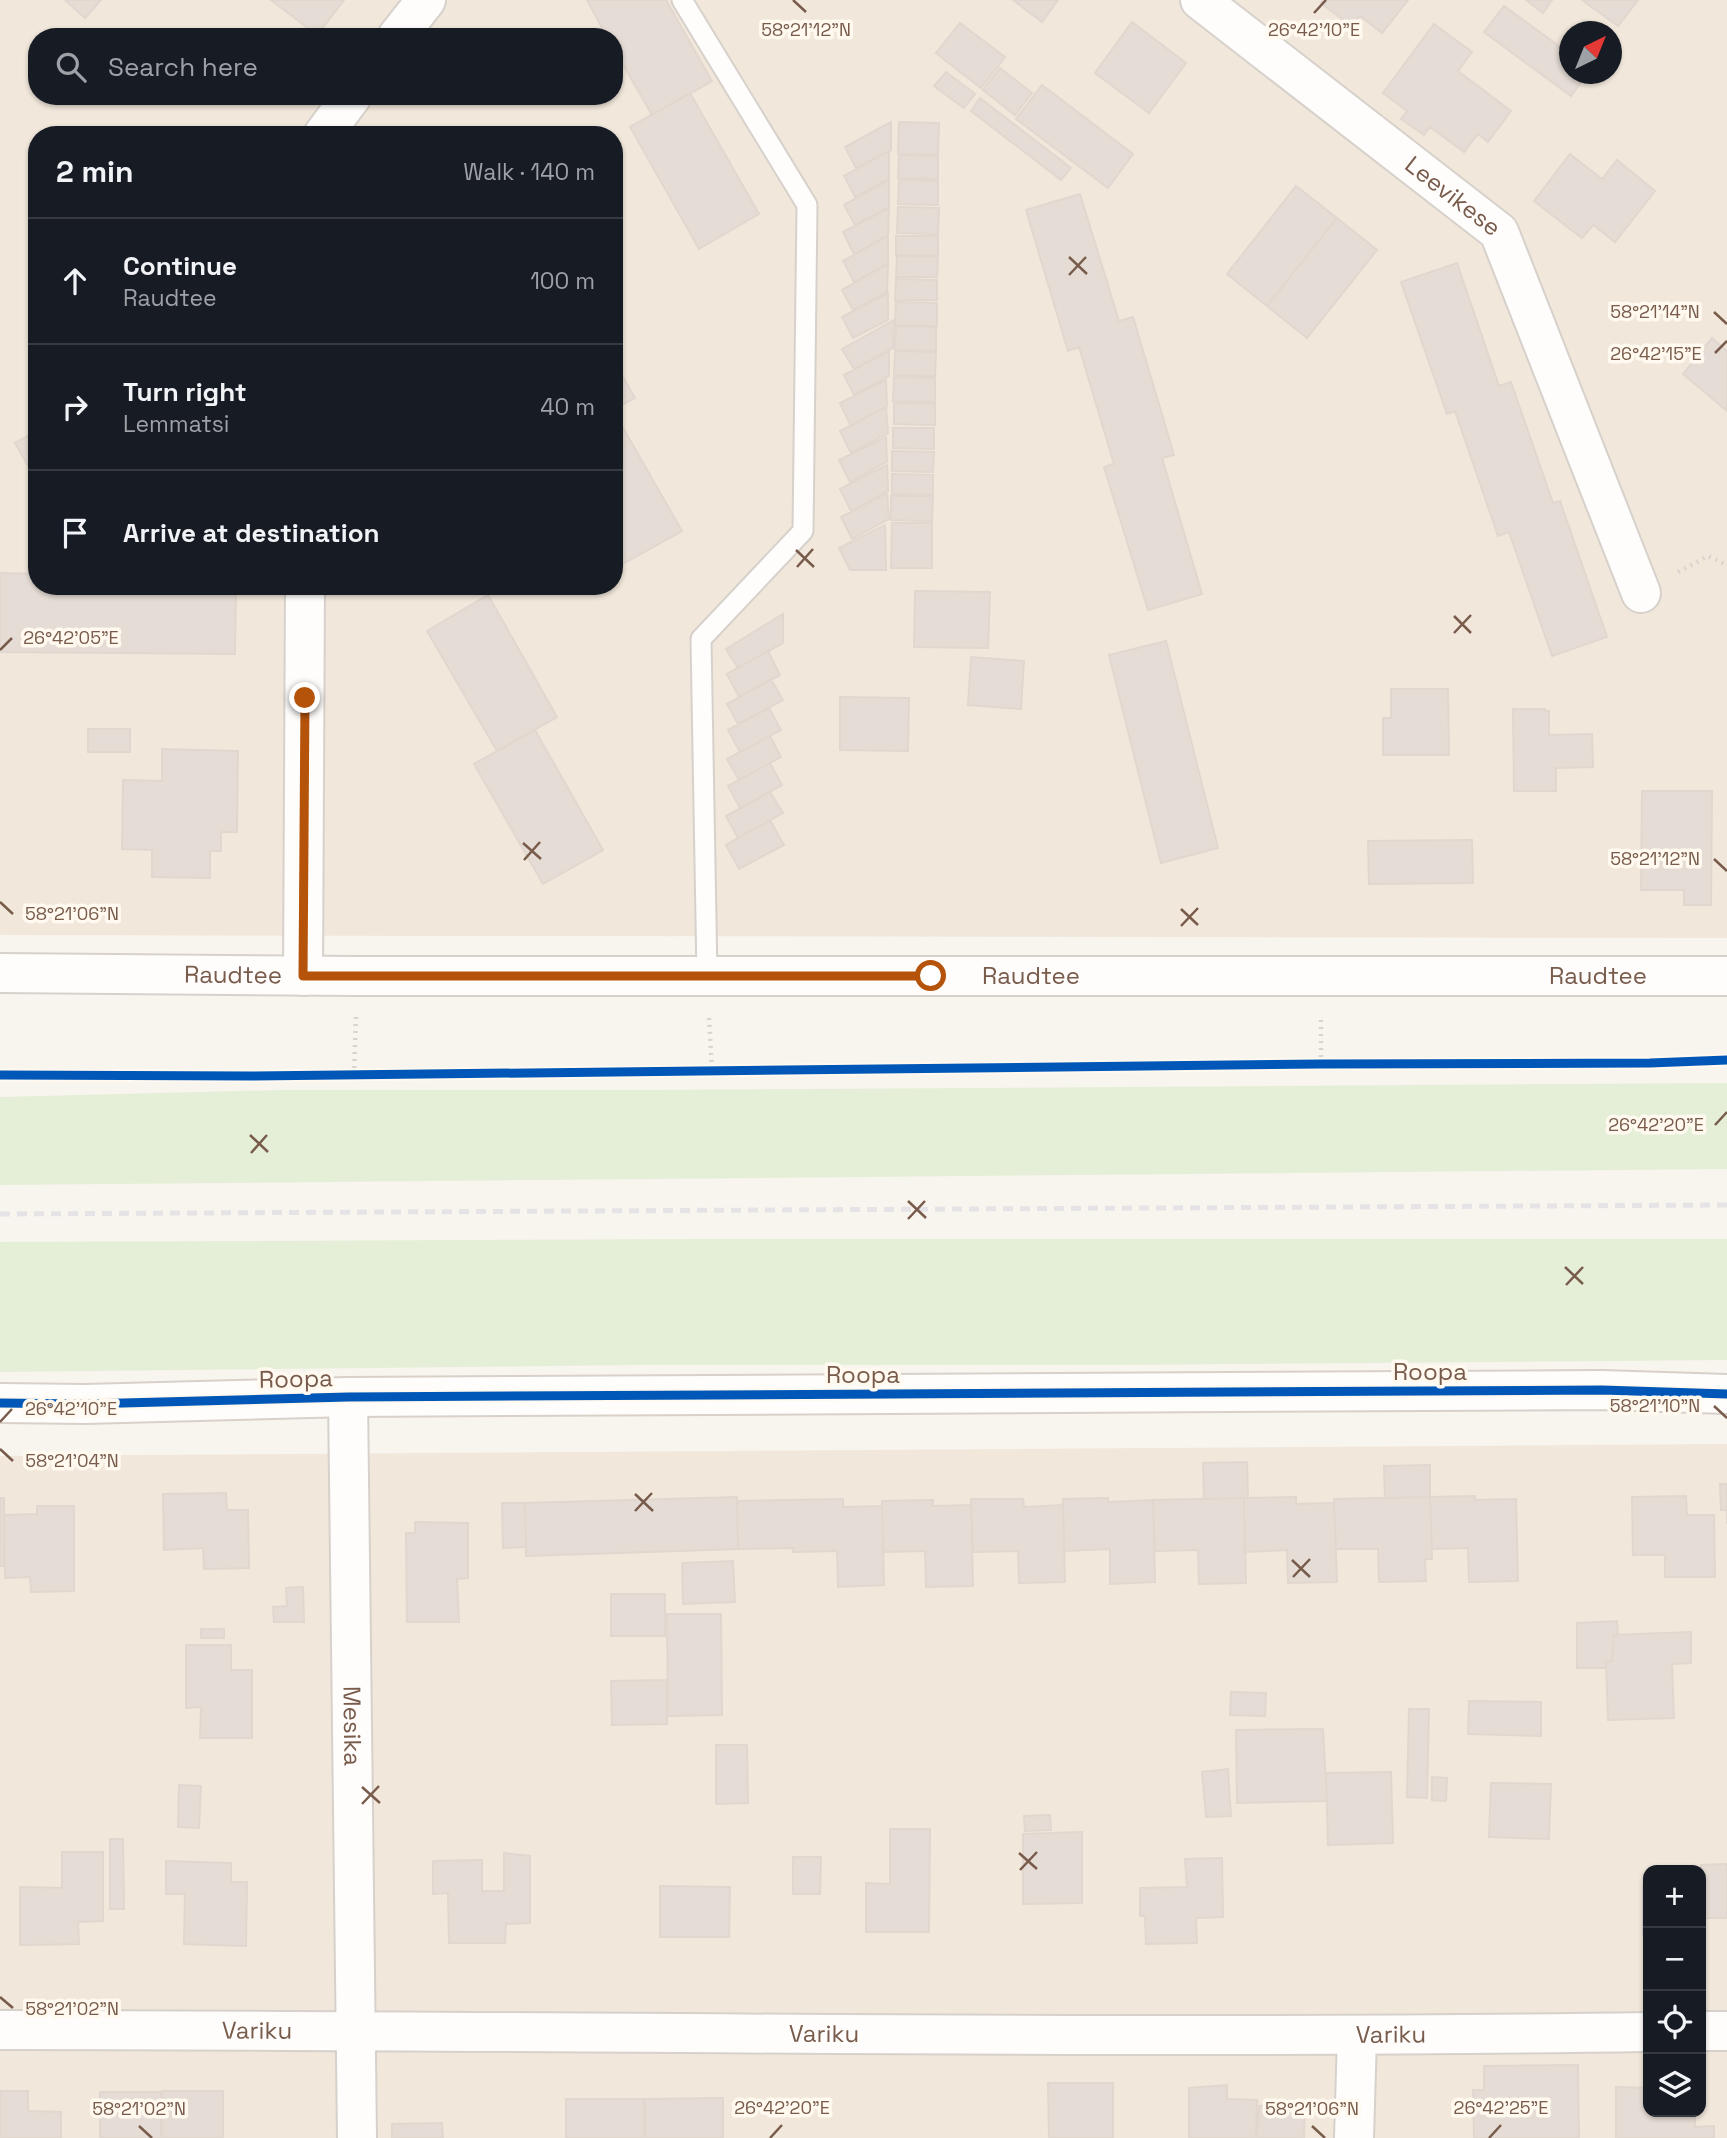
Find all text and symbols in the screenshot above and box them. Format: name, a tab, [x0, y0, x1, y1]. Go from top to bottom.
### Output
text: 58°21'12"N	[761, 18, 851, 41]
text: 26°42'10"E	[1268, 18, 1360, 41]
north arrow	[1559, 21, 1622, 84]
search box	[28, 28, 623, 105]
icon: search	[52, 48, 90, 86]
text: Search here	[108, 50, 258, 84]
street label: Leevikese	[1399, 149, 1507, 243]
text: 2 min	[56, 152, 134, 191]
text: Walk · 140 m	[463, 157, 595, 187]
text: Continue	[123, 249, 237, 283]
icon: ahead	[56, 262, 94, 300]
text: 100 m	[530, 266, 595, 296]
text: Raudtee	[123, 283, 217, 313]
text: 58°21'14"N	[1610, 300, 1700, 323]
text: 26°42'15"E	[1610, 342, 1702, 365]
text: Turn right	[123, 375, 247, 409]
icon: right	[56, 388, 94, 426]
text: 40 m	[540, 392, 595, 422]
text: Lemmatsi	[123, 409, 229, 439]
icon: arrive	[56, 514, 94, 552]
text: Arrive at destination	[123, 516, 380, 550]
text: 26°42'05"E	[23, 626, 119, 649]
route end	[289, 682, 320, 713]
text: 58°21'12"N	[1610, 847, 1700, 870]
text: 58°21'06"N	[25, 902, 119, 925]
street label: Raudtee	[184, 959, 282, 990]
route start	[915, 960, 946, 991]
street label: Raudtee	[982, 960, 1080, 991]
street label: Raudtee	[1549, 960, 1647, 991]
text: 26°42'20"E	[1608, 1113, 1704, 1136]
street label: Roopa	[1393, 1356, 1467, 1387]
street label: Roopa	[826, 1359, 900, 1390]
street label: Roopa	[259, 1362, 333, 1395]
text: 58°21'10"N	[1610, 1394, 1700, 1417]
text: 26°42'10"E	[25, 1397, 117, 1420]
text: 58°21'04"N	[25, 1449, 119, 1472]
street label: Mesika	[337, 1686, 368, 1766]
map controls	[1643, 1865, 1706, 2117]
button: +	[1643, 1865, 1706, 1928]
button: −	[1643, 1928, 1706, 1991]
button: locate	[1643, 1991, 1706, 2054]
text: 58°21'02"N	[25, 1997, 119, 2020]
street label: Variku	[222, 2014, 292, 2046]
street label: Variku	[789, 2018, 859, 2049]
street label: Variku	[1356, 2018, 1426, 2050]
button: layers	[1643, 2054, 1706, 2117]
text: 26°42'20"E	[734, 2096, 830, 2119]
text: 26°42'25"E	[1454, 2096, 1548, 2119]
text: 58°21'02"N	[92, 2097, 186, 2120]
text: 58°21'06"N	[1265, 2097, 1359, 2120]

